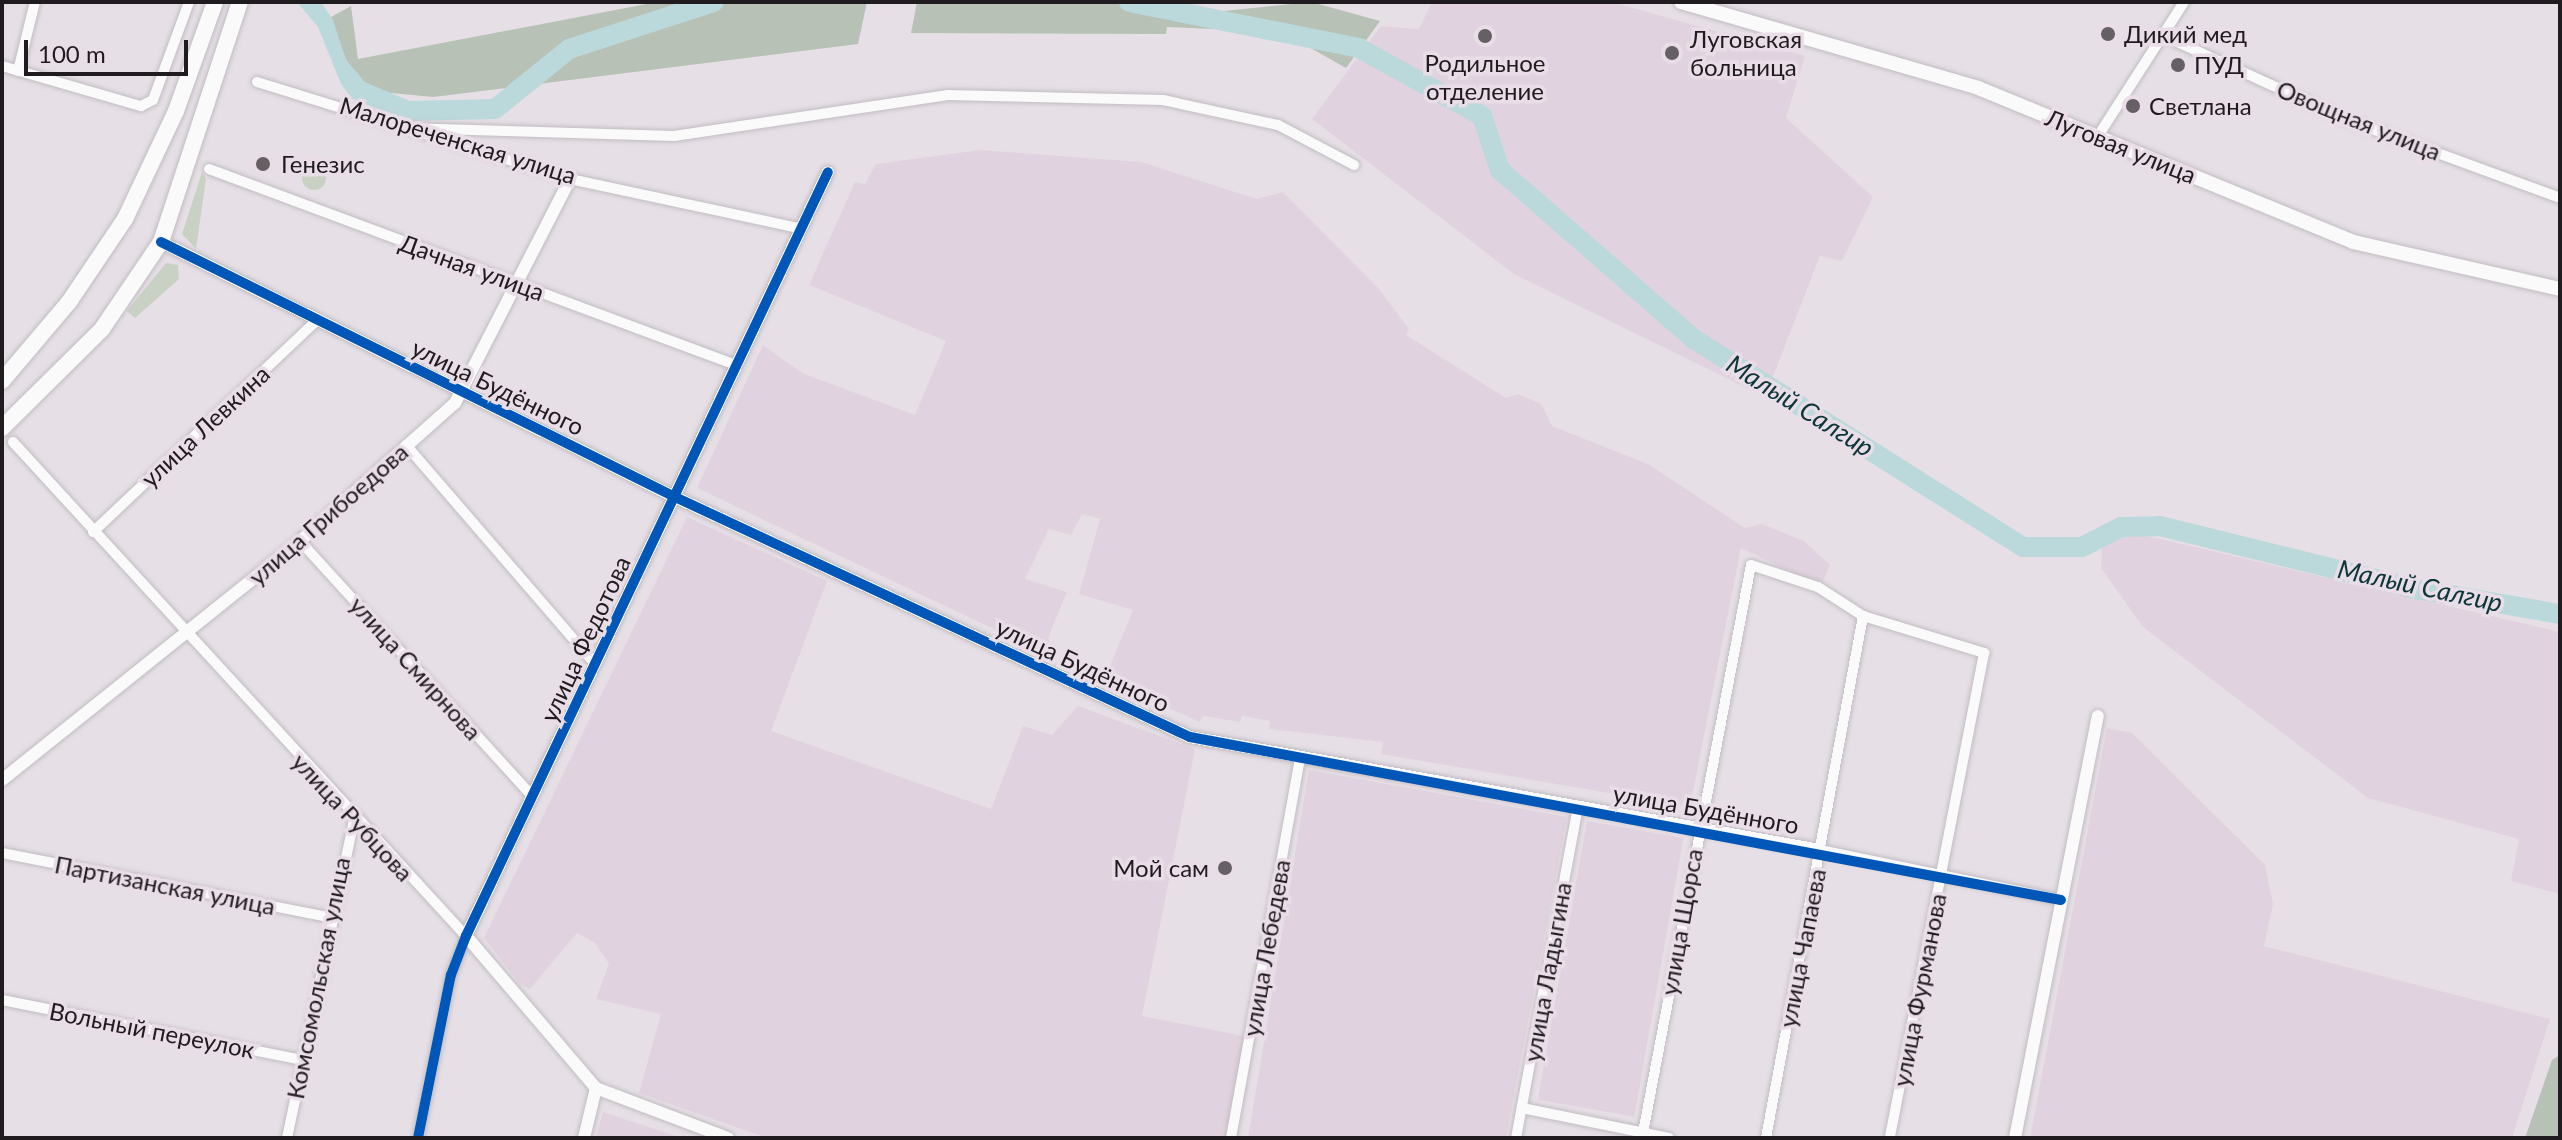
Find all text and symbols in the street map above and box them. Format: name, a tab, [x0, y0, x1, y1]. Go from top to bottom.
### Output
place label: Дикий мед	[2124, 20, 2247, 48]
scale bar	[28, 24, 192, 74]
place label: Луговская больница	[1690, 25, 1802, 81]
marker: Дикий мед	[2099, 25, 2117, 43]
marker: Родильное отделение	[1476, 27, 1494, 45]
text: 100 m	[38, 39, 106, 68]
marker: Луговская больница	[1661, 42, 1683, 64]
place label: Родильное отделение	[1425, 49, 1545, 105]
place label: ПУД	[2194, 51, 2244, 79]
marker: ПУД	[2169, 56, 2187, 74]
street label: Овощная улица	[2273, 74, 2445, 166]
street label: Малореченская улица	[336, 90, 580, 190]
place label: Светлана	[2149, 92, 2252, 120]
marker: Светлана	[2124, 97, 2142, 115]
street label: Луговая улица	[2042, 103, 2200, 189]
place label: Генезис	[281, 150, 365, 178]
marker: Генезис	[252, 153, 274, 175]
street label: Дачная улица	[396, 227, 548, 307]
street label: улица Будённого	[407, 333, 589, 441]
water label: Малый Салгир	[1721, 348, 1879, 464]
street label: улица Левкина	[135, 359, 275, 493]
street label: улица Грибоедова	[243, 437, 413, 591]
street label: улица Федотова	[534, 551, 636, 727]
water label: Малый Салгир	[2335, 553, 2505, 619]
street label: улица Смирнова	[344, 590, 488, 746]
street label: улица Будённого	[992, 612, 1174, 718]
street label: улица Рубцова	[286, 747, 420, 887]
street label: улица Будённого	[1611, 778, 1801, 840]
street label: улица Щорса	[1654, 846, 1708, 998]
street label: Партизанская улица	[52, 850, 278, 920]
place label: Мой сам	[1113, 854, 1209, 882]
street label: Комсомольская улица	[280, 855, 356, 1101]
street label: улица Лебедева	[1236, 857, 1296, 1039]
marker: Мой сам	[1216, 859, 1234, 877]
street label: улица Чапаева	[1772, 866, 1832, 1030]
street label: улица Ладыгина	[1517, 880, 1577, 1064]
street label: улица Фурманова	[1886, 891, 1952, 1089]
street label: Вольный переулок	[47, 996, 257, 1064]

